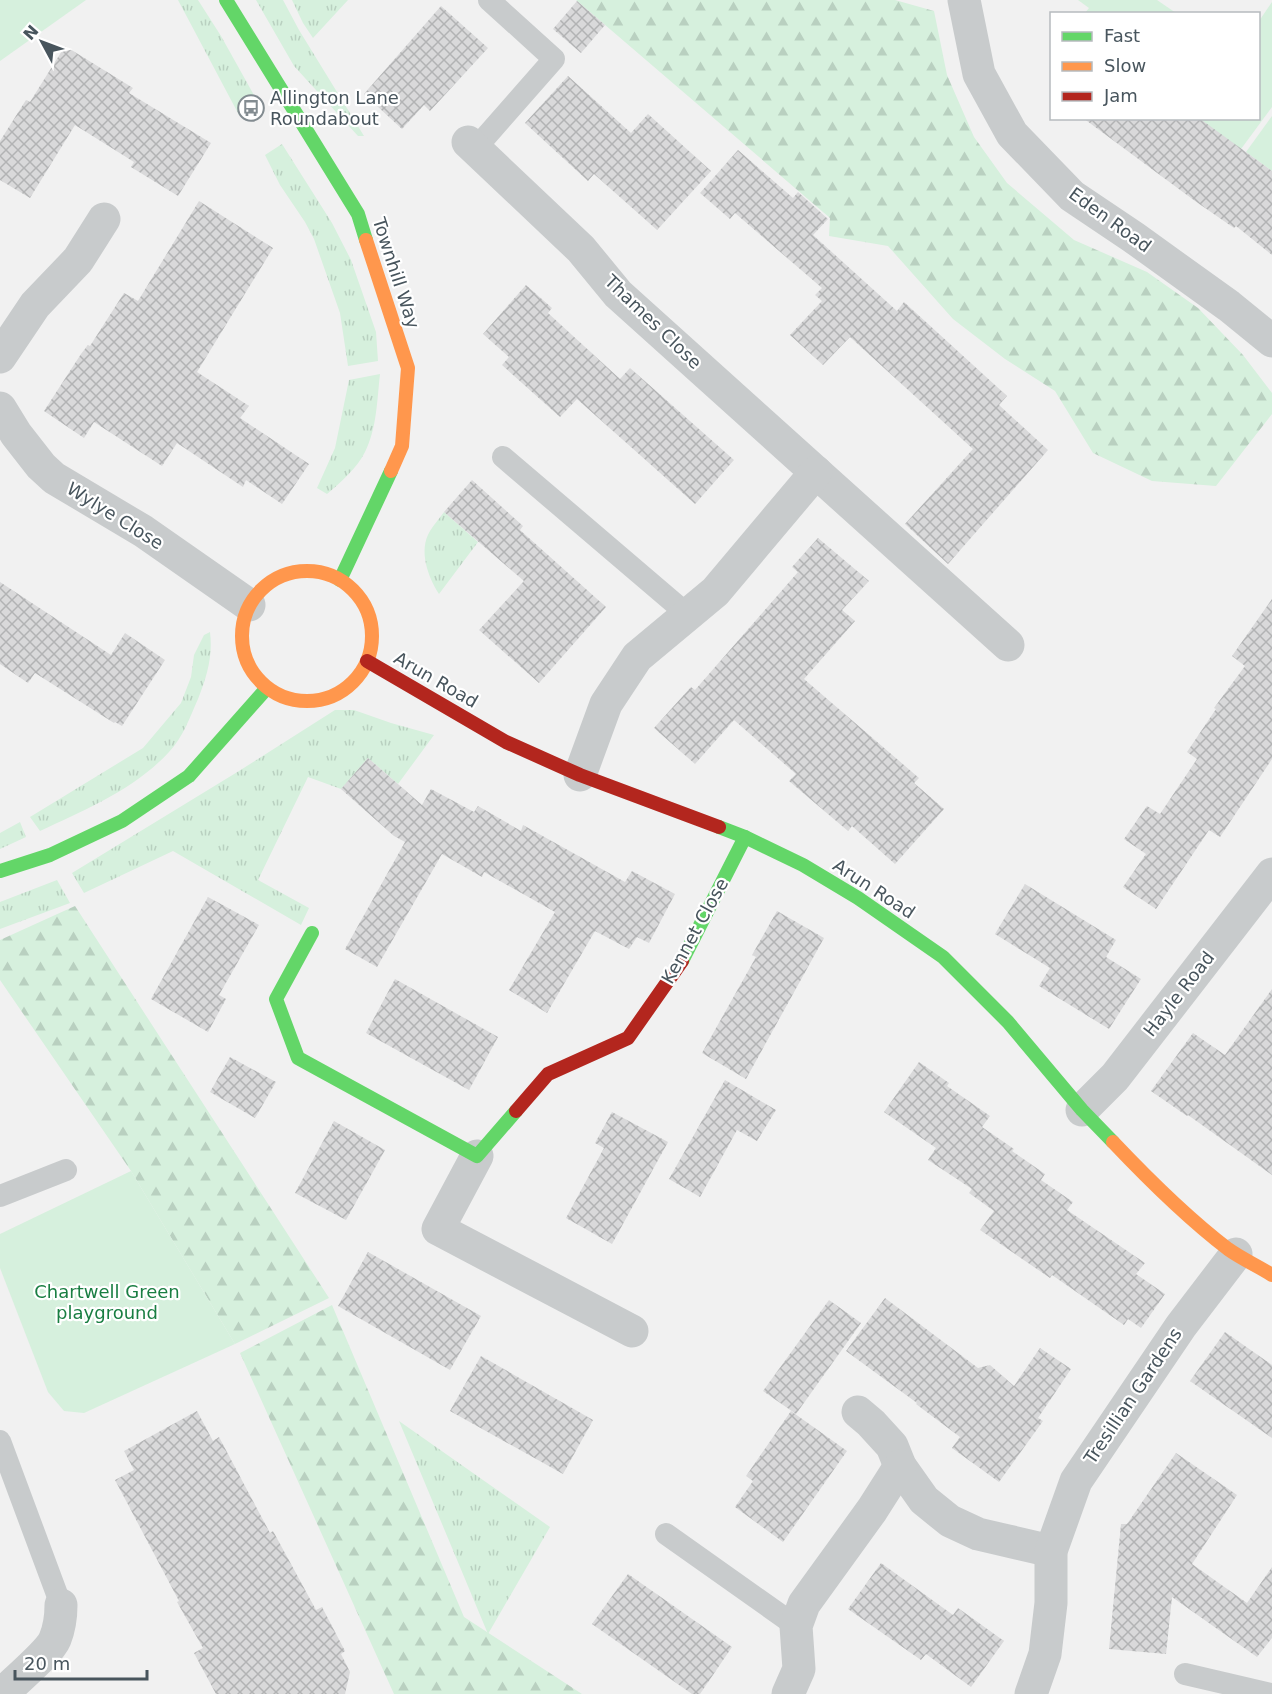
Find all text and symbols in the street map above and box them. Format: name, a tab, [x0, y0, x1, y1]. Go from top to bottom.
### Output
north arrow	[12, 12, 72, 72]
legend	[1050, 12, 1260, 120]
text: N	[19, 21, 43, 44]
text: Fast	[1104, 25, 1140, 46]
text: Slow	[1104, 55, 1146, 76]
text: Jam	[1103, 85, 1138, 106]
place label: Allington Lane Roundabout	[270, 87, 399, 129]
bus stop icon: Allington Lane Roundabout	[236, 93, 266, 123]
street label: Eden Road	[1065, 183, 1155, 256]
street label: Townhill Way	[368, 214, 424, 331]
street label: Thames Close	[600, 270, 706, 373]
street label: Wylye Close	[63, 478, 167, 554]
street label: Arun Road	[391, 647, 482, 712]
street label: Arun Road	[829, 854, 919, 923]
street label: Kennet Close	[657, 874, 732, 987]
street label: Hayle Road	[1139, 947, 1218, 1040]
park label: Chartwell Green playground	[34, 1281, 180, 1323]
street label: Tresillian Gardens	[1079, 1324, 1186, 1468]
scale bar	[15, 1643, 147, 1681]
text: 20 m	[24, 1653, 70, 1674]

